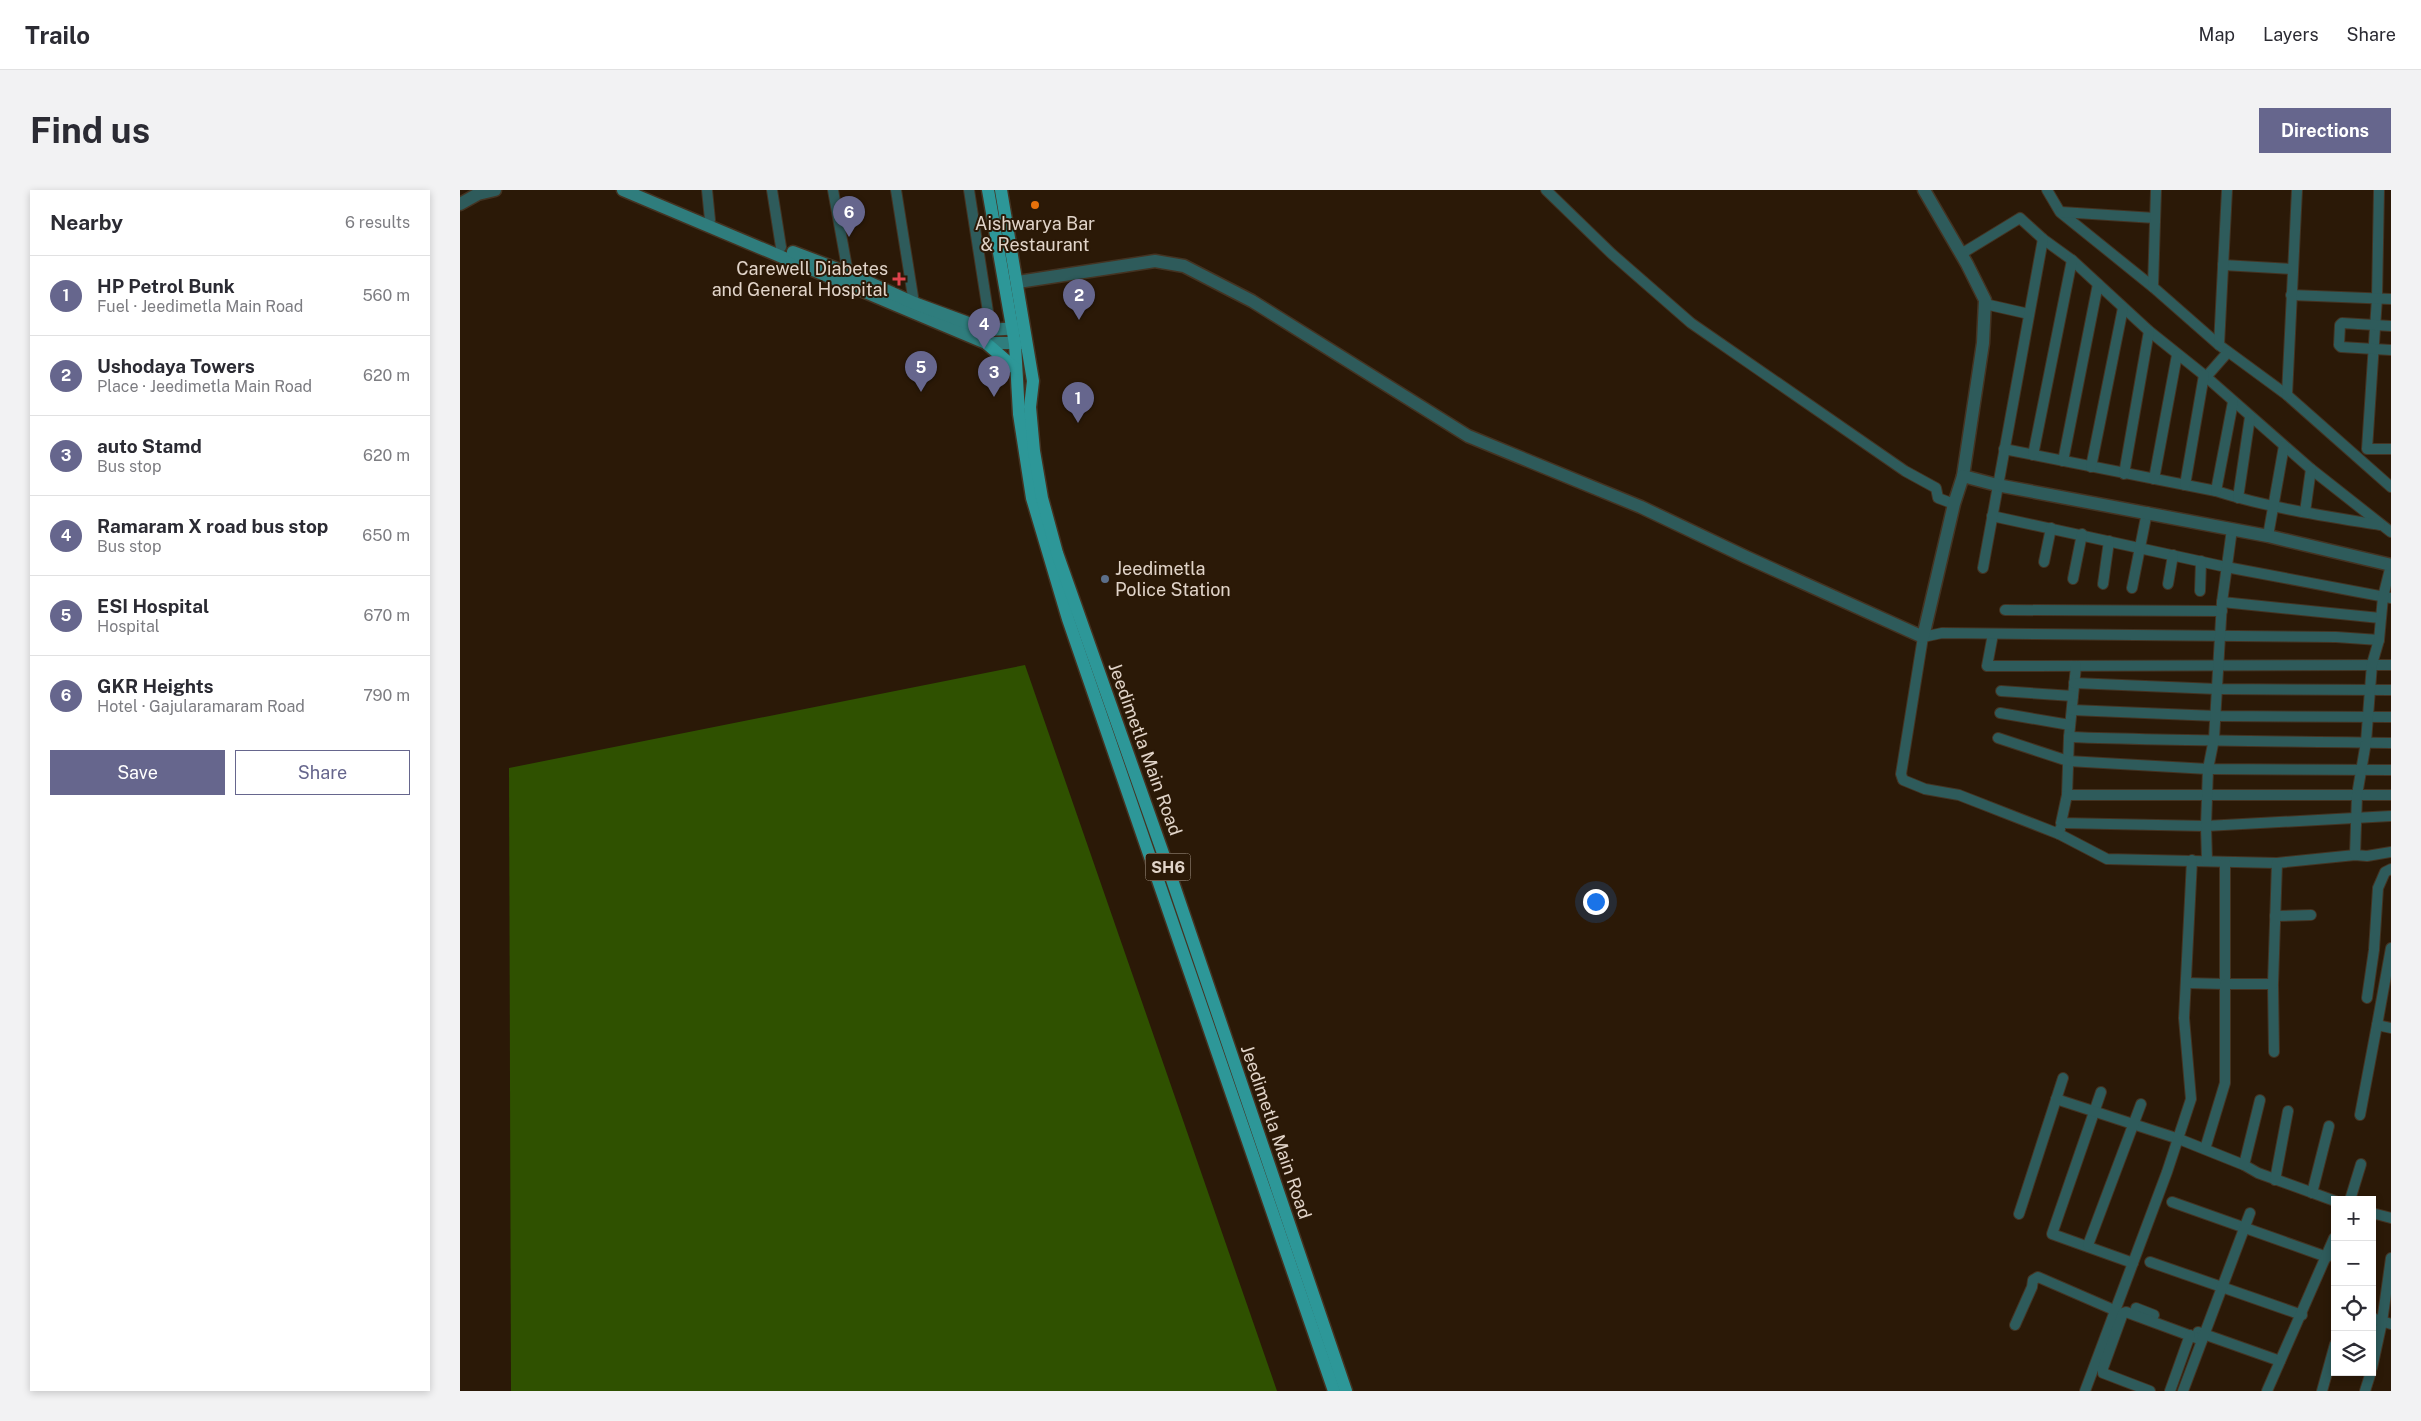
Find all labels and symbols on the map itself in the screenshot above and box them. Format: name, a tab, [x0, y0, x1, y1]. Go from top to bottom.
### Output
pin: 6	[833, 196, 865, 237]
marker: Aishwarya Bar & Restaurant	[1029, 199, 1041, 211]
place label: Aishwarya Bar & Restaurant	[975, 213, 1095, 255]
place label: Carewell Diabetes and General Hospital	[712, 258, 888, 300]
marker: Carewell Diabetes and General Hospital	[892, 272, 906, 286]
pin: 2	[1063, 279, 1095, 320]
pin: 4	[968, 308, 1000, 349]
pin: 5	[905, 351, 937, 392]
pin: 3	[978, 356, 1010, 397]
pin: 1	[1062, 382, 1094, 423]
place label: Jeedimetla Police Station	[1115, 558, 1231, 600]
marker: Jeedimetla Police Station	[1099, 573, 1111, 585]
street label: Jeedimetla Main Road	[1104, 659, 1187, 838]
road number: SH6	[1146, 854, 1190, 880]
your location	[1583, 889, 1609, 915]
street label: Jeedimetla Main Road	[1237, 1042, 1316, 1222]

